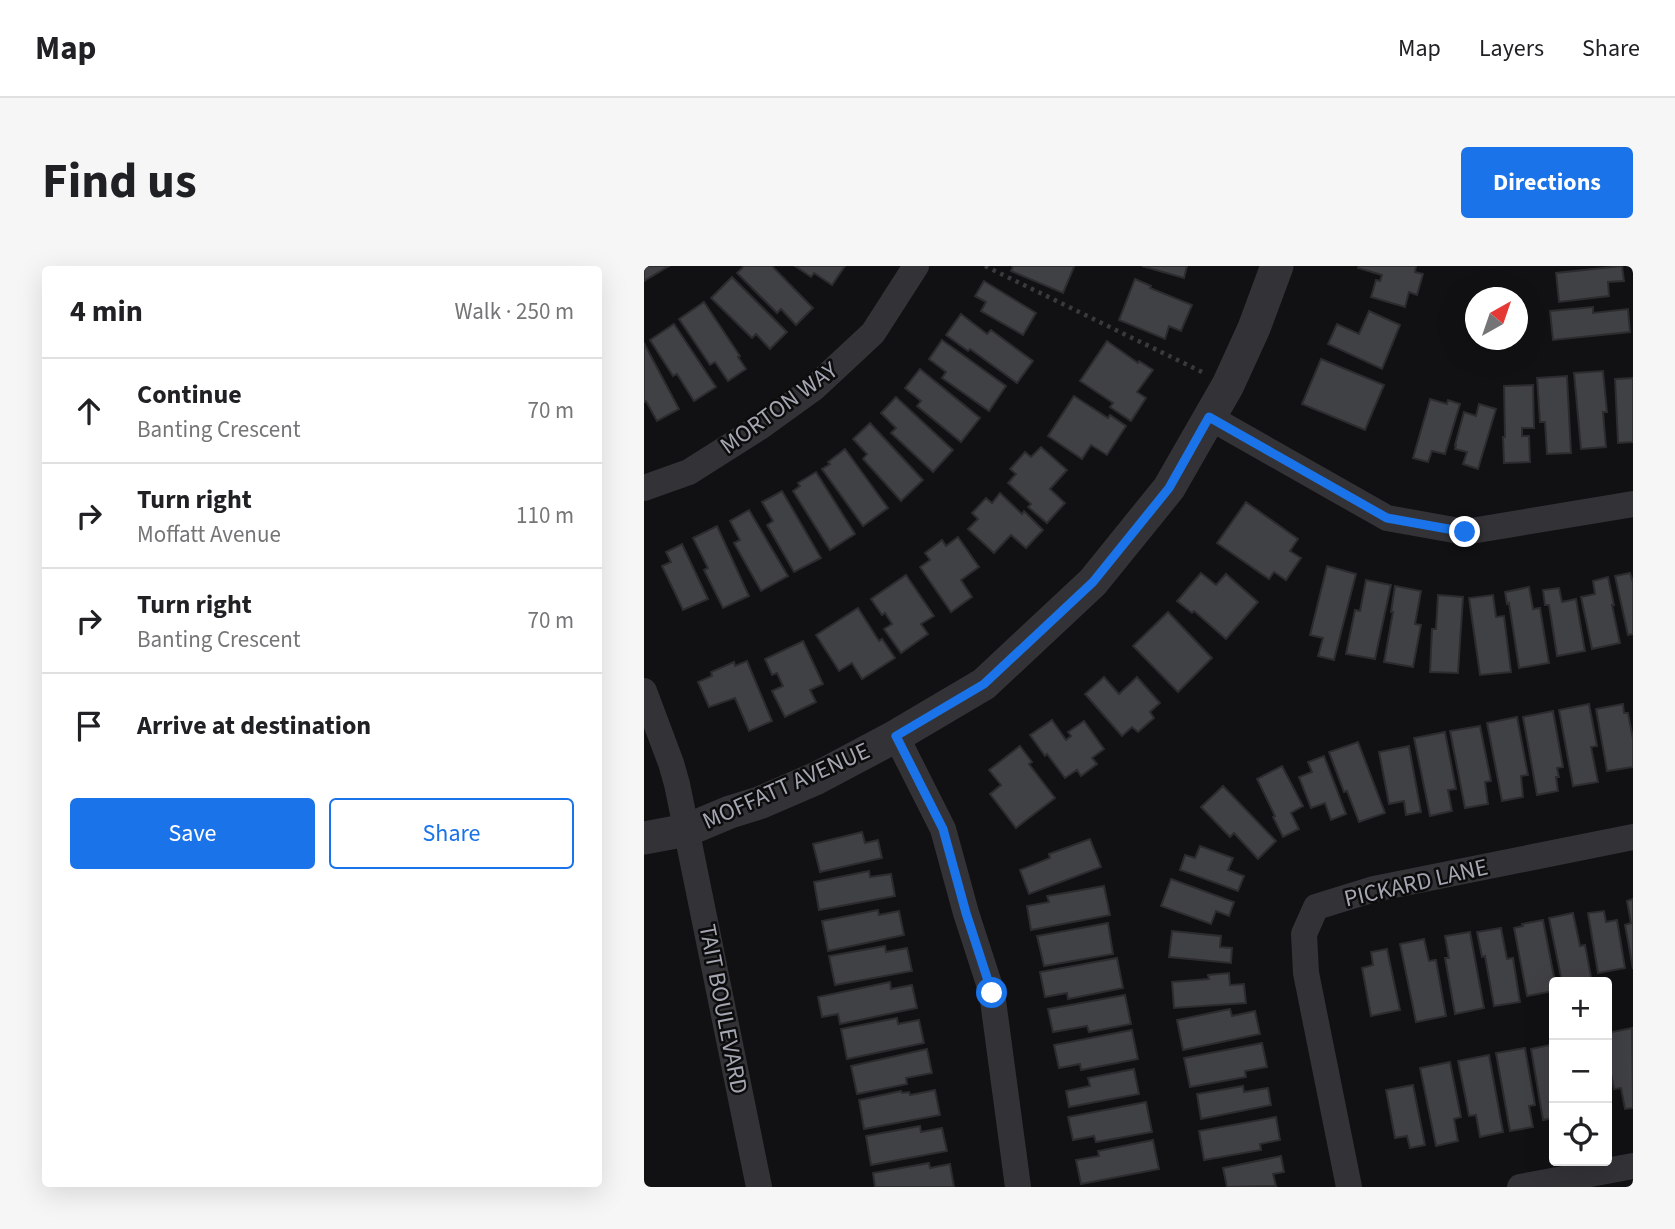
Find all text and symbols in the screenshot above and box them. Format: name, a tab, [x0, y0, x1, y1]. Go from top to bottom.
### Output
text: Map	[35, 25, 96, 72]
text: Map	[1398, 31, 1441, 66]
text: Layers	[1479, 31, 1544, 66]
text: Share	[1582, 31, 1640, 66]
text: Find us	[42, 147, 197, 217]
button: Directions	[1461, 147, 1633, 218]
north arrow	[1465, 287, 1528, 350]
text: 4 min	[70, 290, 143, 333]
text: Walk · 250 m	[455, 295, 574, 328]
street label: MORTON WAY	[713, 353, 846, 463]
text: Continue	[137, 376, 242, 413]
icon: ahead	[70, 392, 108, 430]
text: 70 m	[527, 394, 574, 427]
text: Banting Crescent	[137, 413, 301, 446]
text: Turn right	[137, 481, 252, 518]
icon: right	[70, 497, 108, 535]
text: 110 m	[516, 499, 574, 532]
route end	[1449, 516, 1480, 547]
text: Moffatt Avenue	[137, 518, 281, 551]
text: Turn right	[137, 586, 252, 623]
icon: right	[70, 602, 108, 640]
text: 70 m	[527, 604, 574, 637]
text: Banting Crescent	[137, 623, 301, 656]
icon: arrive	[70, 707, 108, 745]
text: Arrive at destination	[137, 707, 371, 744]
street label: MOFFATT AVENUE	[697, 733, 875, 839]
button: Save	[70, 798, 315, 869]
button: Share	[329, 798, 574, 869]
street label: PICKARD LANE	[1341, 849, 1491, 917]
street label: TAIT BOULEVARD	[689, 921, 757, 1097]
route start	[976, 977, 1007, 1008]
map controls	[1549, 977, 1612, 1166]
button: +	[1549, 977, 1612, 1040]
button: −	[1549, 1040, 1612, 1103]
button: locate	[1549, 1103, 1612, 1166]

